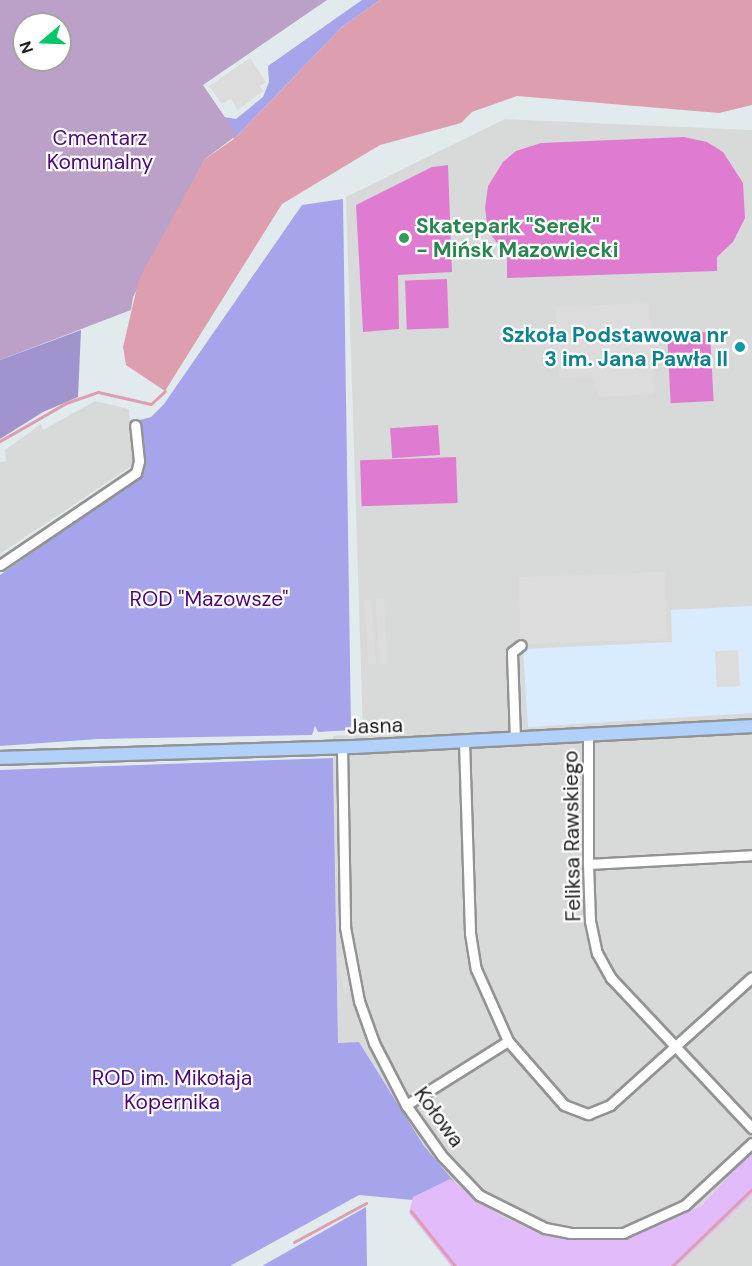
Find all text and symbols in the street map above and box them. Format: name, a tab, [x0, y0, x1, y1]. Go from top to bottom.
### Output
north arrow	[12, 12, 72, 72]
text: N	[15, 38, 38, 56]
park label: Cmentarz Komunalny	[47, 125, 153, 175]
place label: Skatepark "Serek" - Mińsk Mazowiecki	[416, 213, 618, 263]
marker: Skatepark "Serek" - Mińsk Mazowiecki	[397, 231, 411, 245]
place label: Szkoła Podstawowa nr 3 im. Jana Pawła II	[502, 322, 728, 372]
marker: Szkoła Podstawowa nr 3 im. Jana Pawła II	[733, 340, 747, 354]
park label: ROD "Mazowsze"	[130, 586, 288, 612]
street label: Jasna	[347, 712, 403, 740]
street label: Feliksa Rawskiego	[558, 750, 586, 922]
park label: ROD im. Mikołaja Kopernika	[92, 1065, 252, 1115]
street label: Kołowa	[409, 1082, 469, 1152]

